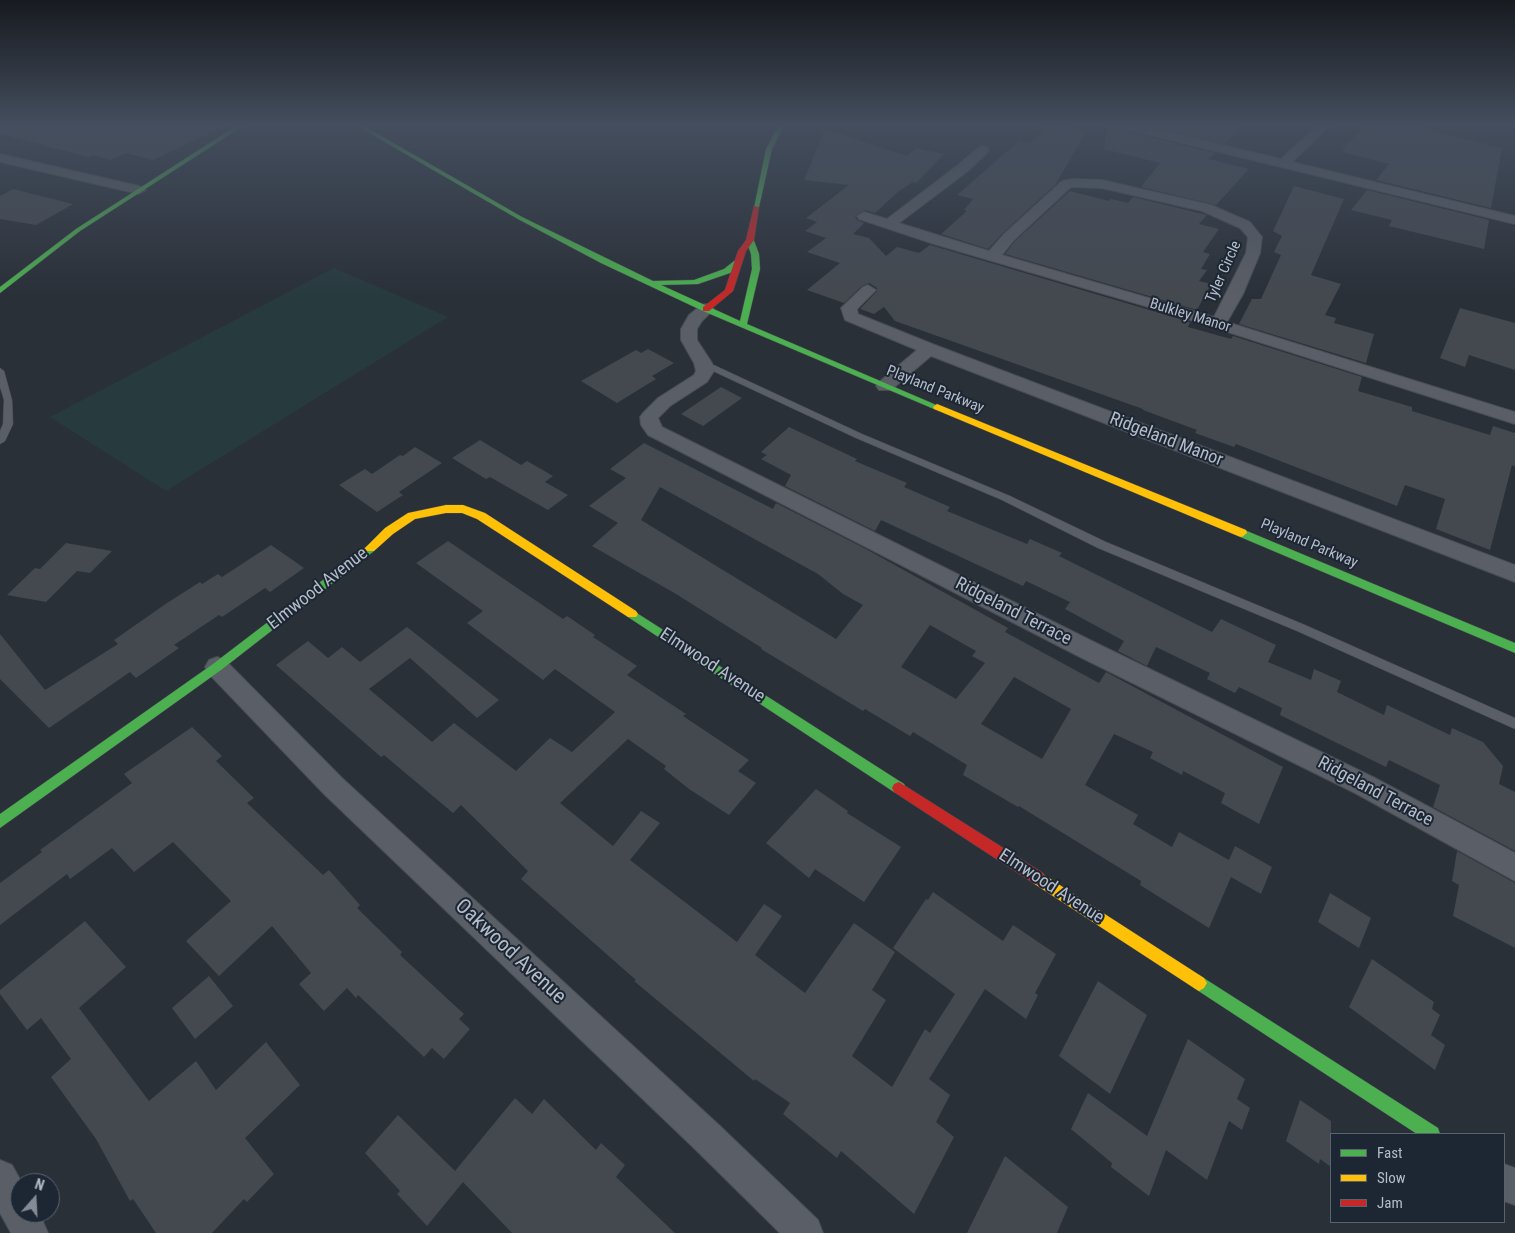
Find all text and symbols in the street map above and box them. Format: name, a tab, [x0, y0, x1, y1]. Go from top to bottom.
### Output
street label: Tyler Circle	[1202, 238, 1246, 306]
street label: Bulkley Manor	[1147, 295, 1233, 337]
street label: Playland Parkway	[884, 362, 986, 418]
street label: Ridgeland Manor	[1106, 408, 1226, 472]
street label: Playland Parkway	[1258, 515, 1360, 573]
street label: Elmwood Avenue	[264, 543, 372, 635]
street label: Ridgeland Terrace	[951, 573, 1075, 651]
street label: Elmwood Avenue	[655, 624, 769, 708]
street label: Ridgeland Terrace	[1314, 753, 1436, 831]
street label: Elmwood Avenue	[994, 845, 1108, 929]
street label: Oakwood Avenue	[449, 894, 571, 1010]
legend	[1330, 1133, 1505, 1223]
text: Fast	[1377, 1144, 1402, 1162]
text: Slow	[1377, 1169, 1406, 1187]
north arrow	[10, 1173, 60, 1223]
text: N	[33, 1176, 46, 1194]
text: Jam	[1377, 1194, 1403, 1212]

